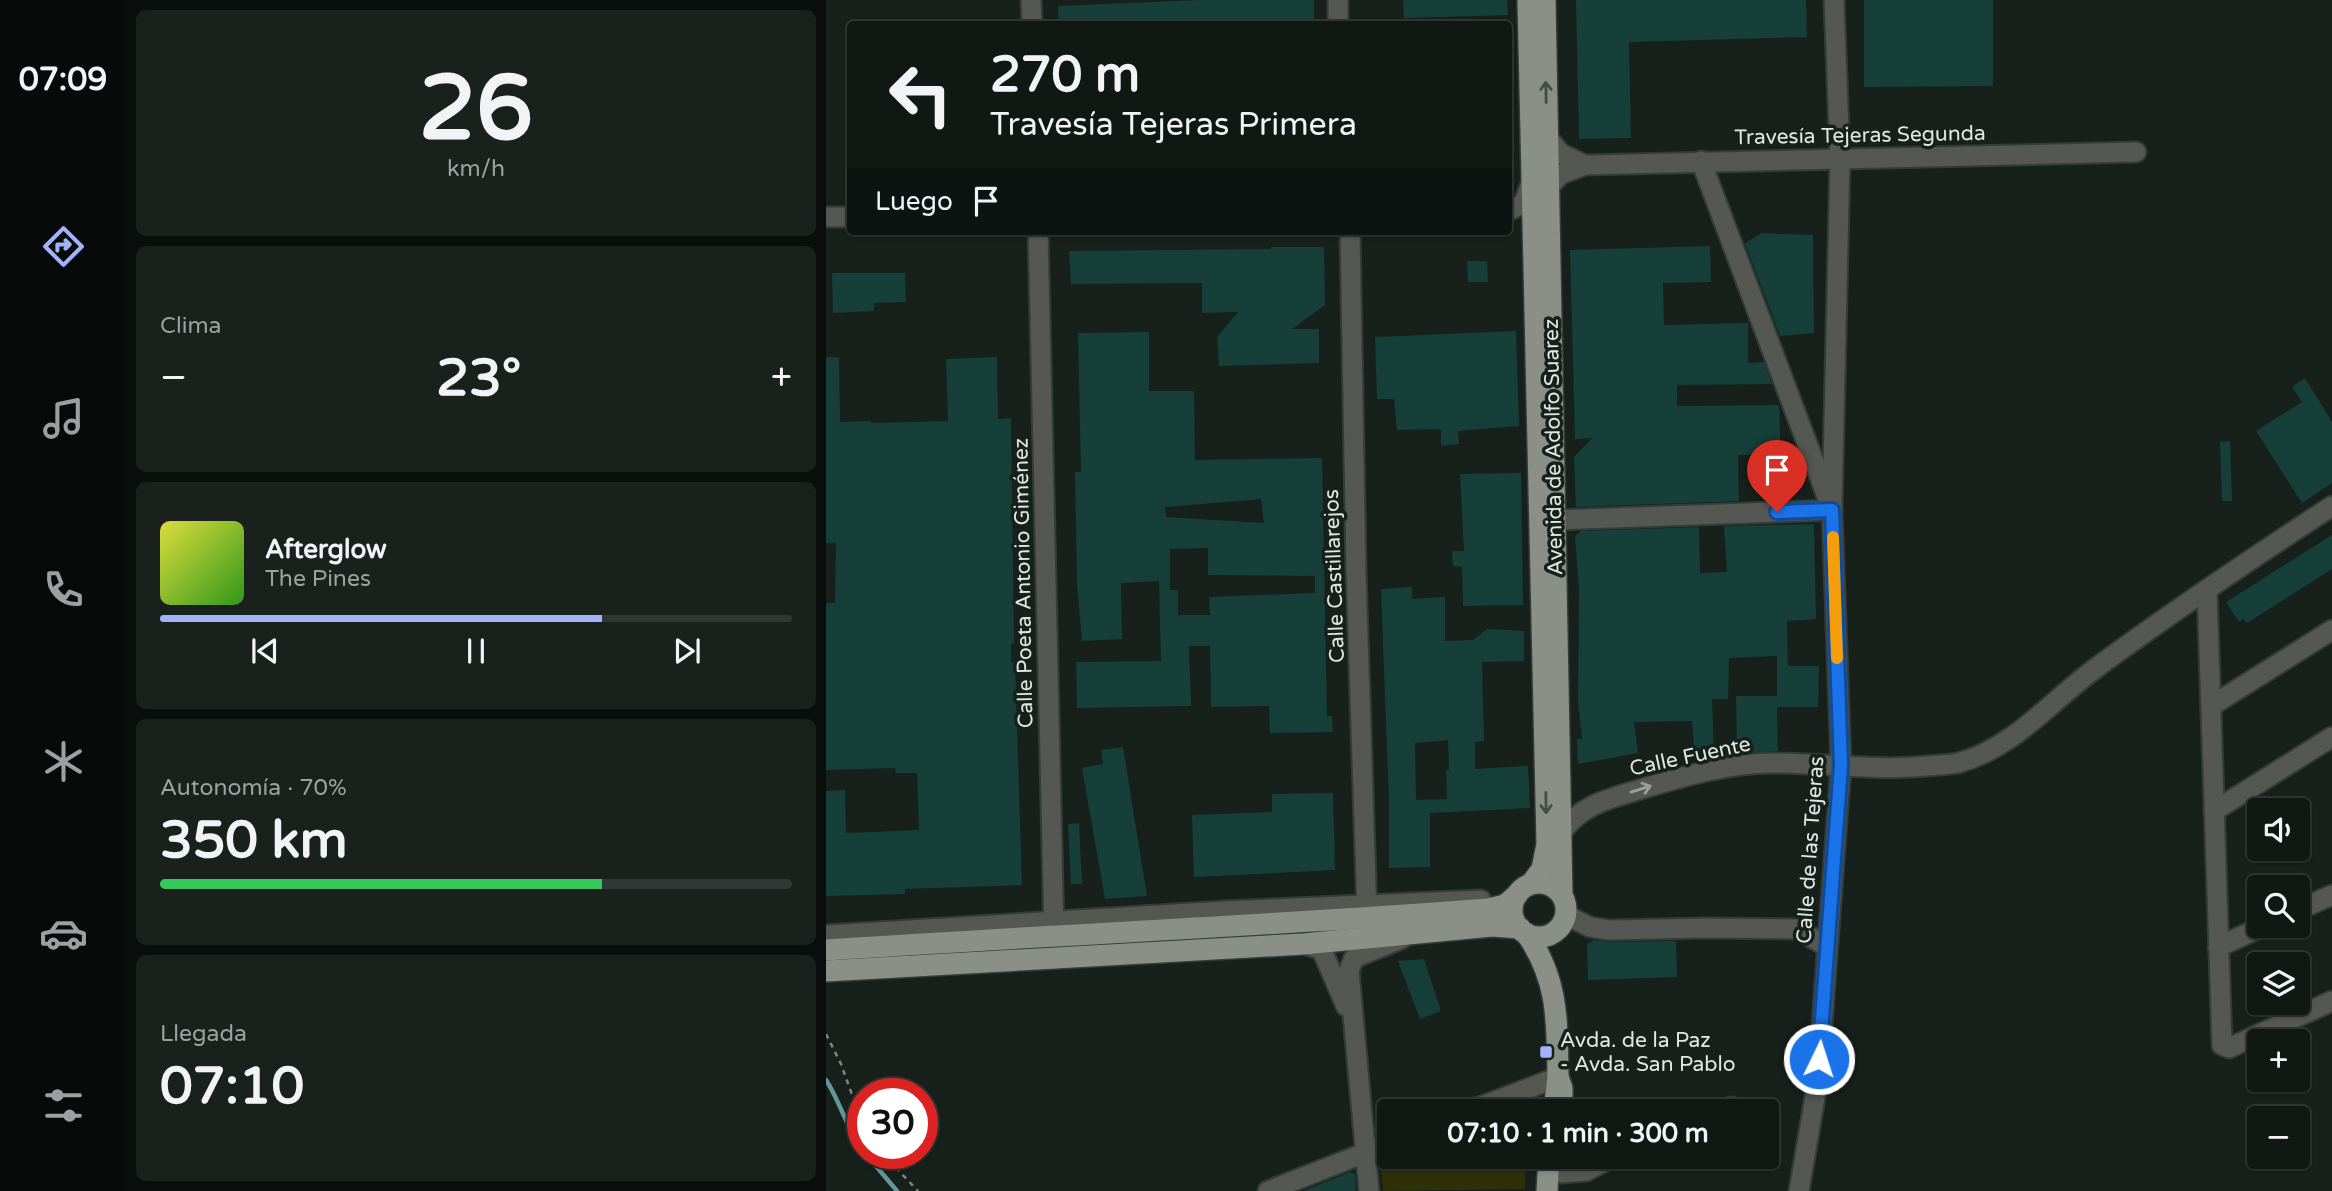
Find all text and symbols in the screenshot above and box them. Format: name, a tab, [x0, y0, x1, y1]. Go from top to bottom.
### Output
text: 270 m	[990, 46, 1140, 105]
icon: left	[875, 49, 966, 140]
text: 26	[419, 54, 533, 164]
text: 07:09	[19, 61, 107, 99]
one-way arrow	[1539, 81, 1553, 104]
text: Travesía Tejeras Primera	[990, 106, 1357, 144]
street label: Travesía Tejeras Segunda	[1734, 121, 1986, 150]
text: km/h	[447, 155, 505, 183]
icon: arrive	[967, 182, 1005, 220]
text: Luego	[875, 186, 953, 217]
icon: directions	[39, 222, 88, 271]
text: Clima	[160, 312, 221, 340]
street label: Avenida de Adolfo Suarez	[1539, 318, 1568, 576]
text: 23°	[436, 347, 521, 410]
text: −	[160, 355, 187, 401]
text: +	[771, 355, 792, 401]
icon: music	[39, 394, 88, 443]
street label: Calle Poeta Antonio Giménez	[1008, 438, 1039, 728]
pin	[1747, 440, 1807, 512]
icon: arrive	[1758, 451, 1796, 489]
street label: Calle Castillarejos	[1319, 489, 1350, 663]
text: Afterglow	[265, 534, 387, 565]
icon: phone	[39, 565, 88, 614]
text: The Pines	[265, 565, 371, 593]
icon: previous	[246, 632, 284, 670]
icon: pause	[457, 632, 495, 670]
icon: next	[668, 632, 706, 670]
street label: Calle Fuente	[1627, 731, 1753, 782]
icon: climate	[39, 737, 88, 786]
street label: Calle de las Tejeras	[1791, 755, 1830, 945]
text: Autonomía · 70%	[160, 774, 347, 802]
one-way arrow	[1630, 782, 1652, 795]
one-way arrow	[1539, 791, 1552, 814]
map controls	[2247, 798, 2310, 1169]
button: sound	[2247, 798, 2310, 861]
text: 350 km	[160, 809, 348, 872]
button: search	[2247, 875, 2310, 938]
icon: car	[39, 909, 88, 958]
button: layers	[2247, 952, 2310, 1015]
text: Llegada	[160, 1020, 247, 1048]
position arrow	[1782, 1022, 1856, 1096]
place label: Avda. de la Paz - Avda. San Pablo	[1560, 1028, 1736, 1077]
button: +	[2247, 1029, 2310, 1092]
marker: Avda. de la Paz - Avda. San Pablo	[1538, 1044, 1554, 1060]
text: 07:10	[160, 1055, 304, 1118]
speed limit sign: 30	[847, 1078, 938, 1169]
icon: filters	[39, 1081, 88, 1130]
button: −	[2247, 1106, 2310, 1169]
text: 07:10 · 1 min · 300 m	[1447, 1118, 1709, 1149]

